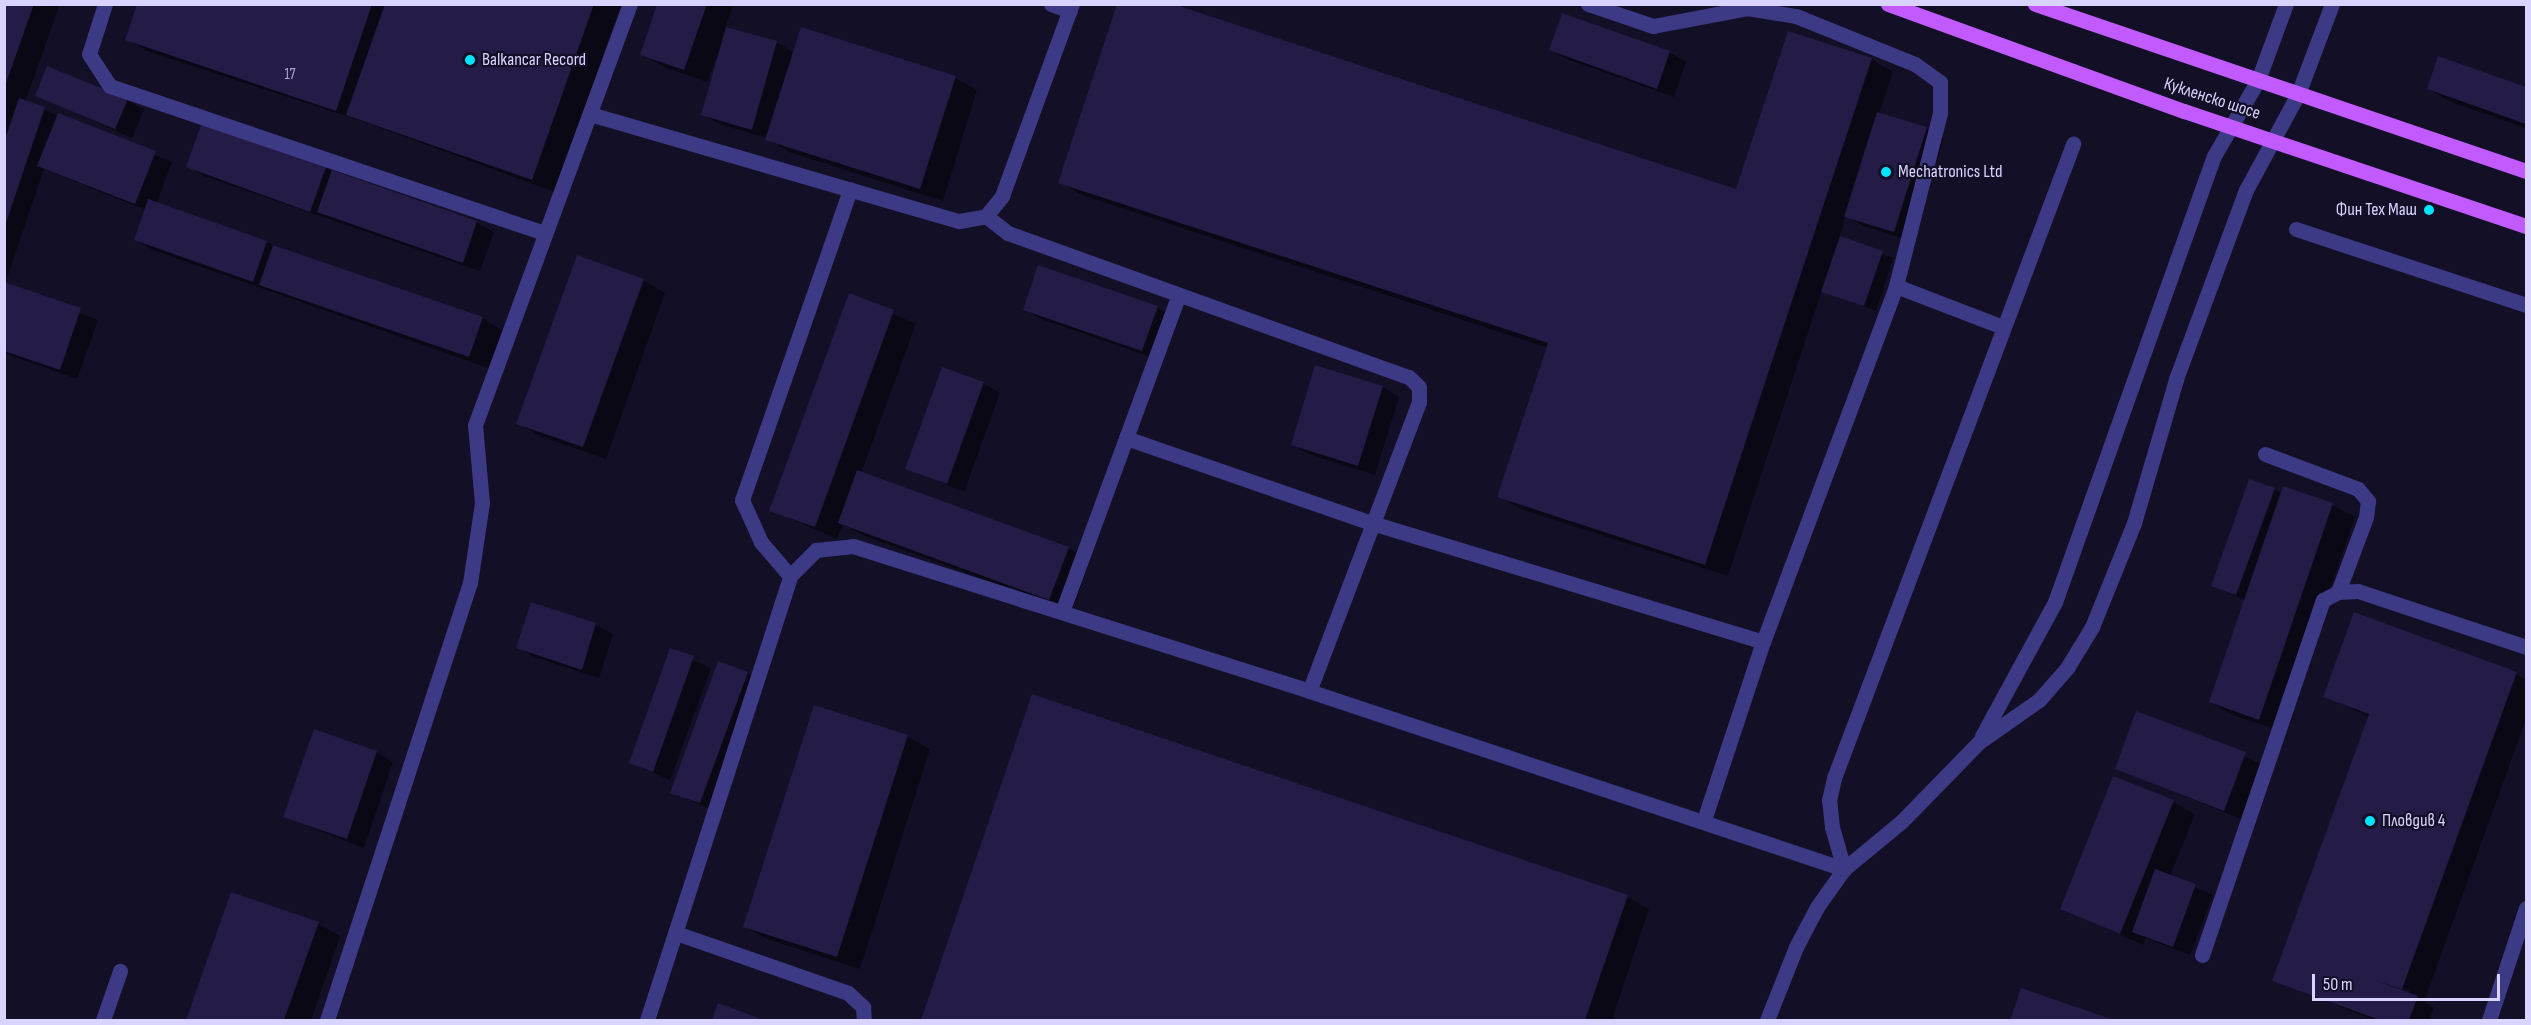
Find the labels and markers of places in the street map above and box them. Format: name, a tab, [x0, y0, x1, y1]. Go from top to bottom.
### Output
place label: Balkancar Record	[482, 49, 586, 71]
marker: Balkancar Record	[463, 53, 477, 67]
place label: Mechatronics Ltd	[1898, 161, 2002, 183]
marker: Mechatronics Ltd	[1879, 165, 1893, 179]
place label: Фин Тех Маш	[2336, 199, 2417, 221]
marker: Фин Тех Маш	[2422, 203, 2436, 217]
place label: Пловдив 4	[2382, 810, 2445, 832]
marker: Пловдив 4	[2363, 814, 2377, 828]

